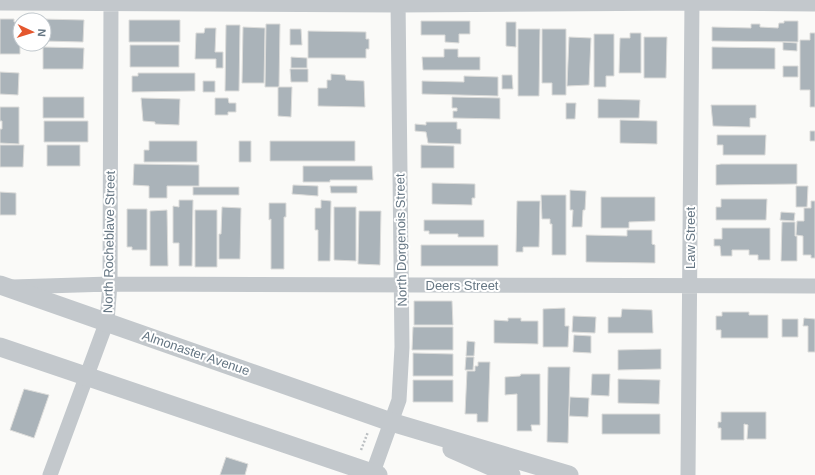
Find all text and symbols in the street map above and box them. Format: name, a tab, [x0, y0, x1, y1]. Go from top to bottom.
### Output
north arrow	[12, 12, 52, 52]
text: N	[36, 28, 48, 37]
street label: North Rocheblave Street	[100, 170, 118, 313]
street label: North Dorgenois Street	[392, 173, 410, 307]
street label: Law Street	[683, 207, 698, 269]
street label: Deers Street	[426, 278, 499, 293]
street label: Almonaster Avenue	[140, 328, 252, 378]

